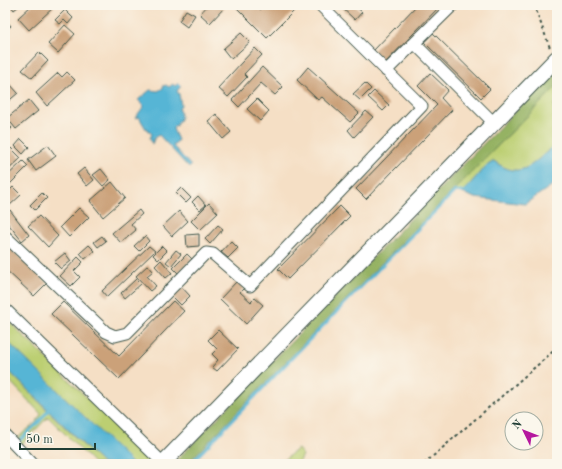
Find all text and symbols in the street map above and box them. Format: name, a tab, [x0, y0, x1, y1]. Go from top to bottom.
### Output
north arrow	[504, 411, 544, 451]
text: N	[511, 418, 525, 432]
scale bar	[20, 425, 95, 451]
text: 50 m	[26, 433, 53, 446]

